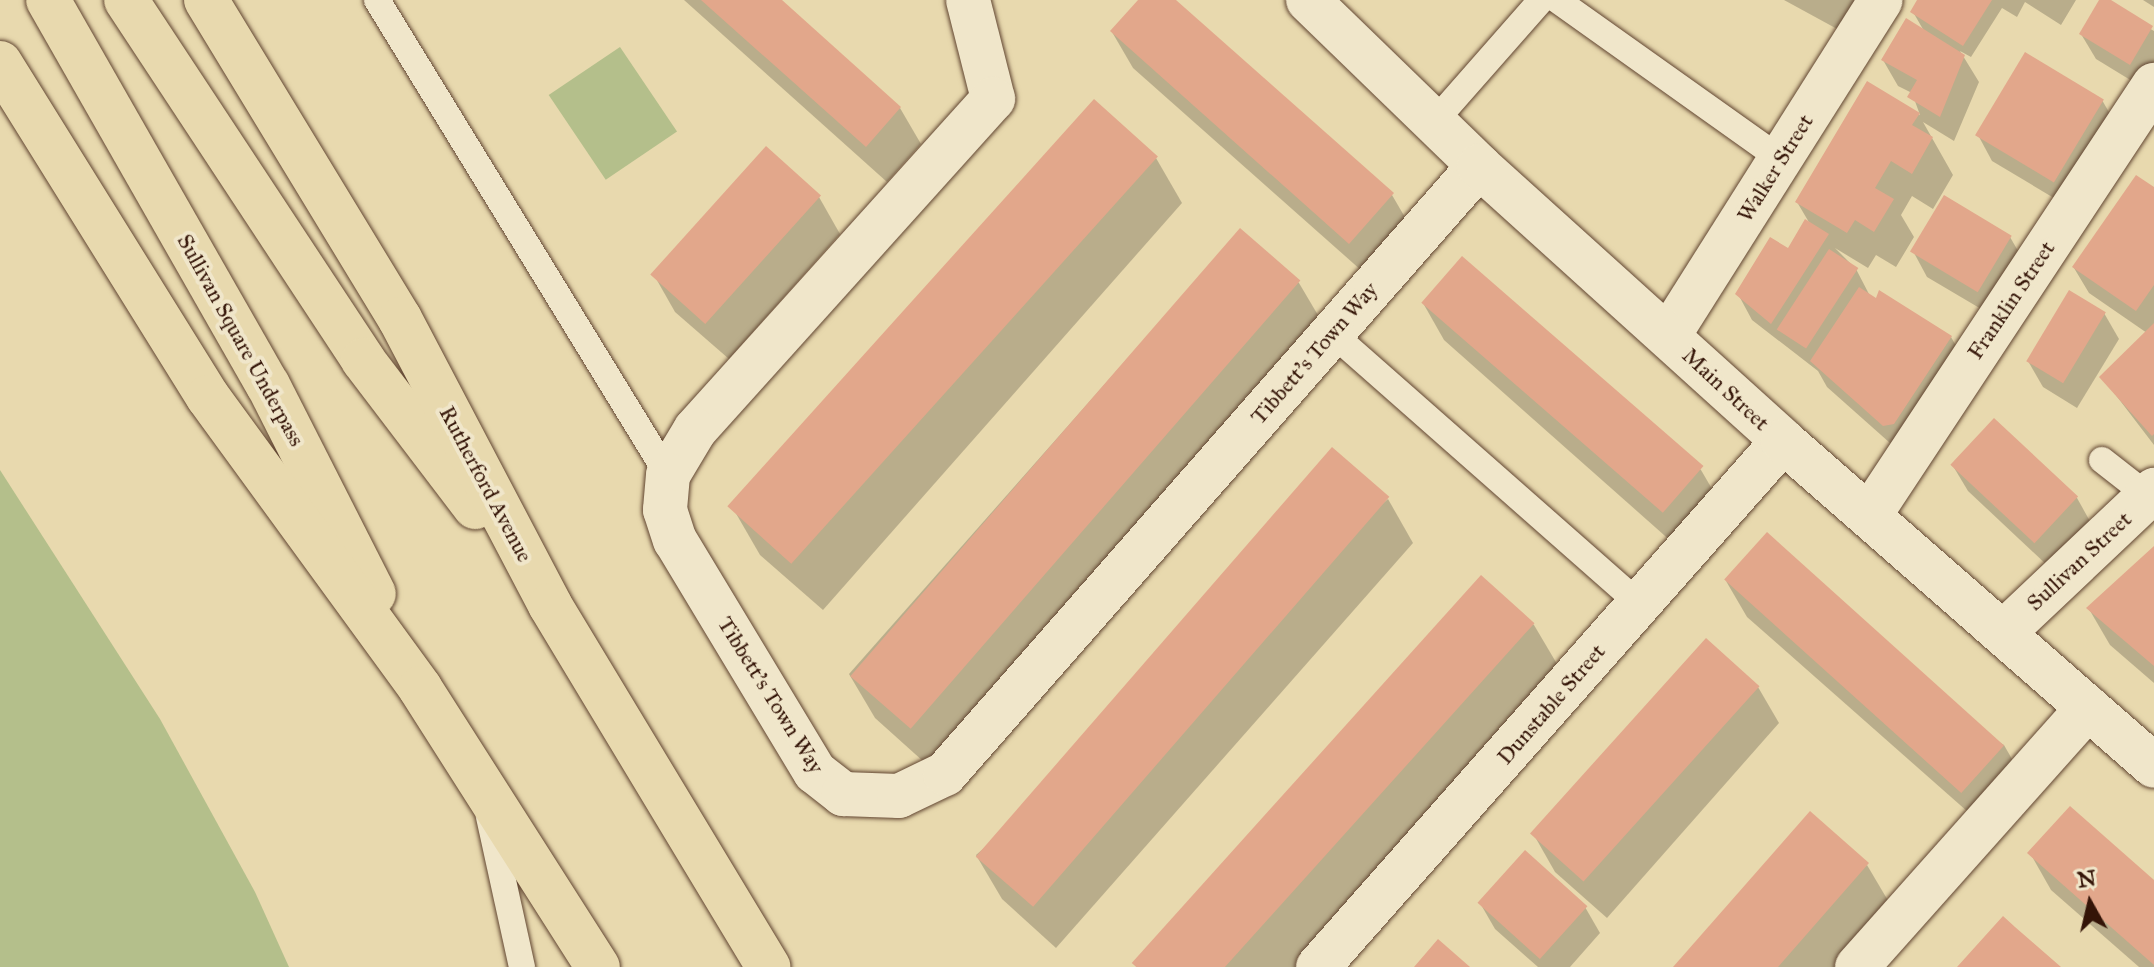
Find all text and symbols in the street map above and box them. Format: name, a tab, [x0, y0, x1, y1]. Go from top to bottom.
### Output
street label: Walker Street	[1732, 109, 1818, 227]
street label: Sullivan Square Underpass	[172, 229, 310, 451]
street label: Franklin Street	[1962, 236, 2060, 364]
street label: Tibbett's Town Way	[1245, 276, 1383, 430]
street label: Main Street	[1677, 342, 1775, 436]
street label: Rutherford Avenue	[434, 402, 538, 566]
street label: Sullivan Street	[2021, 506, 2137, 616]
street label: Tibbett's Town Way	[712, 612, 830, 778]
street label: Dunstable Street	[1491, 638, 1611, 770]
north arrow	[2050, 863, 2130, 943]
text: N	[2075, 864, 2098, 893]

